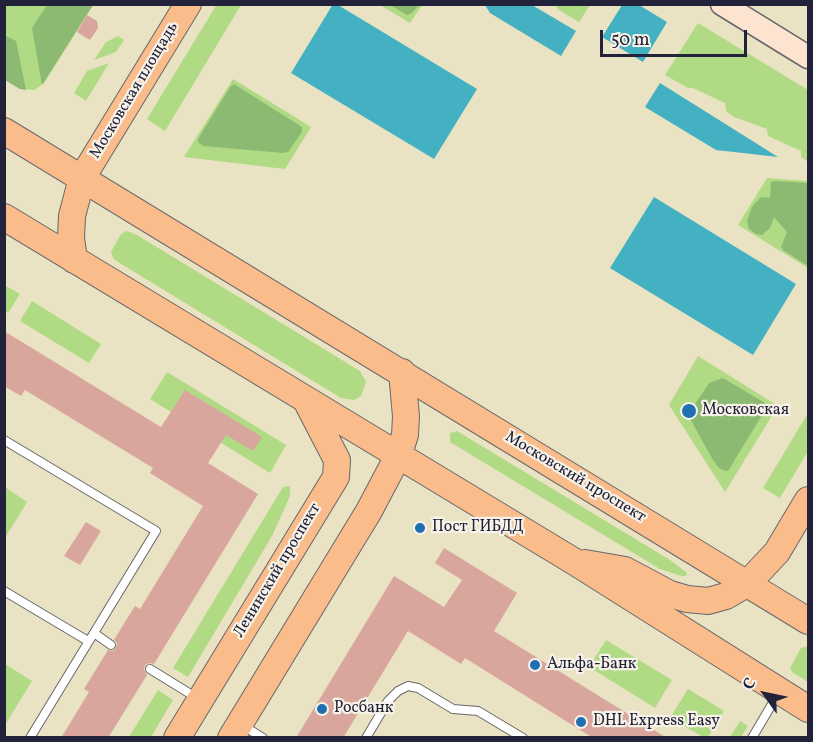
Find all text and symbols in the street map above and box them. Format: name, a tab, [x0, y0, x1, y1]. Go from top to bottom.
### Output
scale bar	[603, 18, 750, 56]
street label: Московская площадь	[87, 19, 183, 163]
text: 50 m	[611, 28, 650, 53]
place label: Московская	[702, 401, 789, 421]
marker: Московская	[680, 402, 698, 420]
street label: Московский проспект	[501, 428, 649, 528]
street label: Ленинский проспект	[230, 500, 326, 642]
place label: Пост ГИБДД	[432, 518, 524, 538]
marker: Пост ГИБДД	[413, 521, 427, 535]
place label: Альфа-Банк	[547, 655, 636, 675]
marker: Альфа-Банк	[528, 658, 542, 672]
north arrow	[735, 664, 795, 724]
text: С	[738, 674, 762, 695]
place label: Росбанк	[334, 699, 393, 719]
marker: Росбанк	[315, 702, 329, 716]
place label: DHL Express Easy	[593, 712, 720, 732]
marker: DHL Express Easy	[574, 715, 588, 729]

